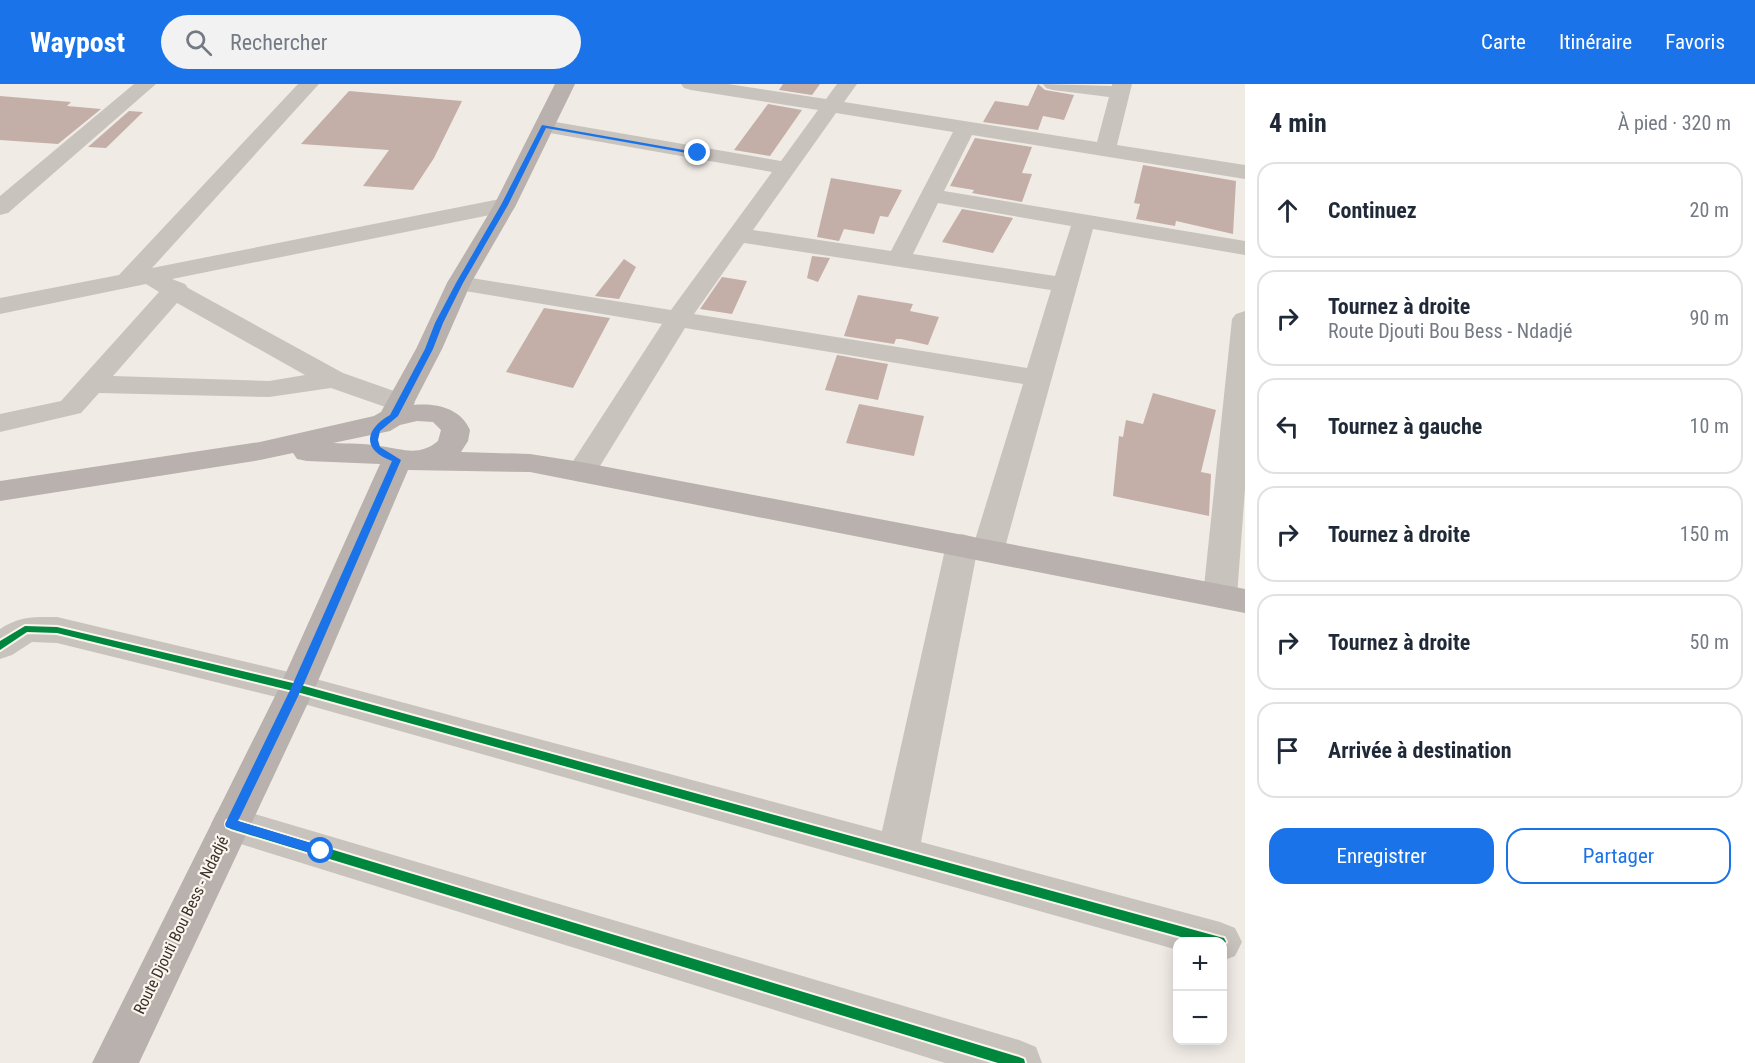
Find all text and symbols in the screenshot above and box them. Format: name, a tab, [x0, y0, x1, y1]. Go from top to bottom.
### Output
search box	[161, 15, 581, 69]
text: Waypost	[30, 26, 125, 59]
icon: search	[182, 26, 215, 59]
text: Rechercher	[230, 30, 327, 55]
text: Carte	[1481, 30, 1526, 54]
text: Itinéraire	[1559, 30, 1632, 54]
text: Favoris	[1665, 30, 1725, 54]
text: 4 min	[1269, 108, 1327, 138]
text: À pied · 320 m	[1618, 111, 1731, 135]
route end	[684, 139, 710, 165]
icon: ahead	[1271, 194, 1304, 227]
text: Continuez	[1328, 198, 1417, 223]
text: 20 m	[1690, 198, 1729, 222]
text: Tournez à droite	[1328, 294, 1470, 319]
icon: right	[1271, 302, 1304, 335]
text: 90 m	[1690, 306, 1729, 330]
text: Route Djouti Bou Bess - Ndadjé	[1328, 319, 1572, 343]
icon: left	[1271, 410, 1304, 443]
text: Tournez à gauche	[1328, 414, 1482, 439]
text: 10 m	[1690, 414, 1729, 438]
icon: right	[1271, 518, 1304, 551]
text: Tournez à droite	[1328, 522, 1470, 547]
text: 150 m	[1680, 522, 1729, 546]
icon: right	[1271, 626, 1304, 659]
text: Tournez à droite	[1328, 630, 1470, 655]
text: 50 m	[1690, 630, 1729, 654]
icon: arrive	[1271, 734, 1304, 767]
text: Arrivée à destination	[1328, 738, 1512, 763]
button: Enregistrer	[1269, 828, 1494, 884]
button: Partager	[1506, 828, 1731, 884]
street label: Route Djouti Bou Bess - Ndadjé	[130, 833, 232, 1017]
route start	[307, 837, 333, 863]
map controls	[1173, 937, 1227, 1045]
button: +	[1173, 937, 1227, 991]
button: −	[1173, 991, 1227, 1045]

